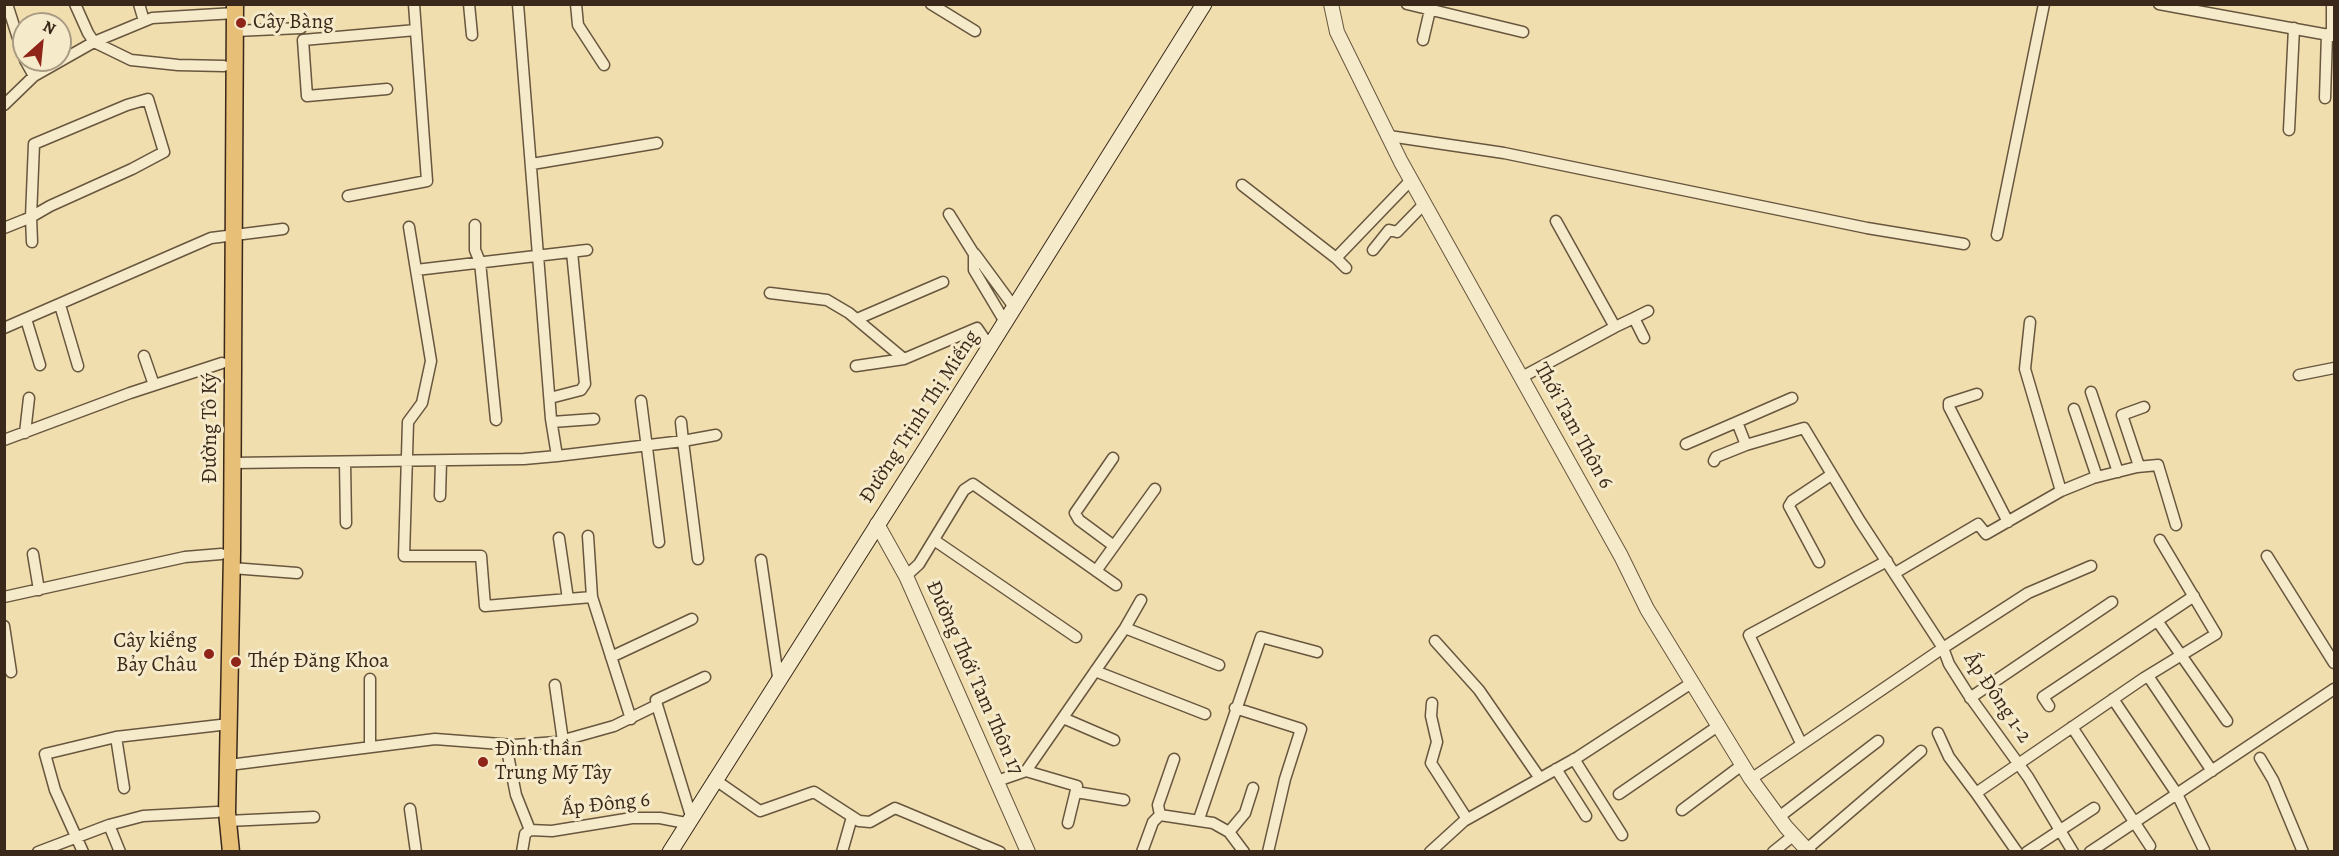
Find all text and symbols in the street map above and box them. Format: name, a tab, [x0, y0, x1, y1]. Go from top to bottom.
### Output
place label: Cây Bàng	[253, 10, 333, 36]
north arrow	[12, 12, 72, 72]
text: N	[39, 15, 59, 40]
marker: Cây Bàng	[234, 16, 248, 30]
street label: Đường Trịnh Thị Miếng	[855, 326, 985, 508]
street label: Thới Tam Thôn 6	[1528, 359, 1618, 493]
street label: Đường Tô Ký	[198, 373, 224, 483]
street label: Đường Thới Tam Thôn 17	[920, 577, 1028, 779]
place label: Cây kiểng Bảy Châu	[113, 629, 197, 679]
marker: Cây kiểng Bảy Châu	[202, 647, 216, 661]
street label: Ấp Đông 1-2	[1958, 648, 2036, 748]
place label: Thép Đăng Khoa	[248, 649, 389, 675]
marker: Thép Đăng Khoa	[229, 655, 243, 669]
place label: Đình thần Trung Mỹ Tây	[495, 737, 611, 787]
marker: Đình thần Trung Mỹ Tây	[476, 755, 490, 769]
street label: Ấp Đông 6	[561, 788, 651, 822]

